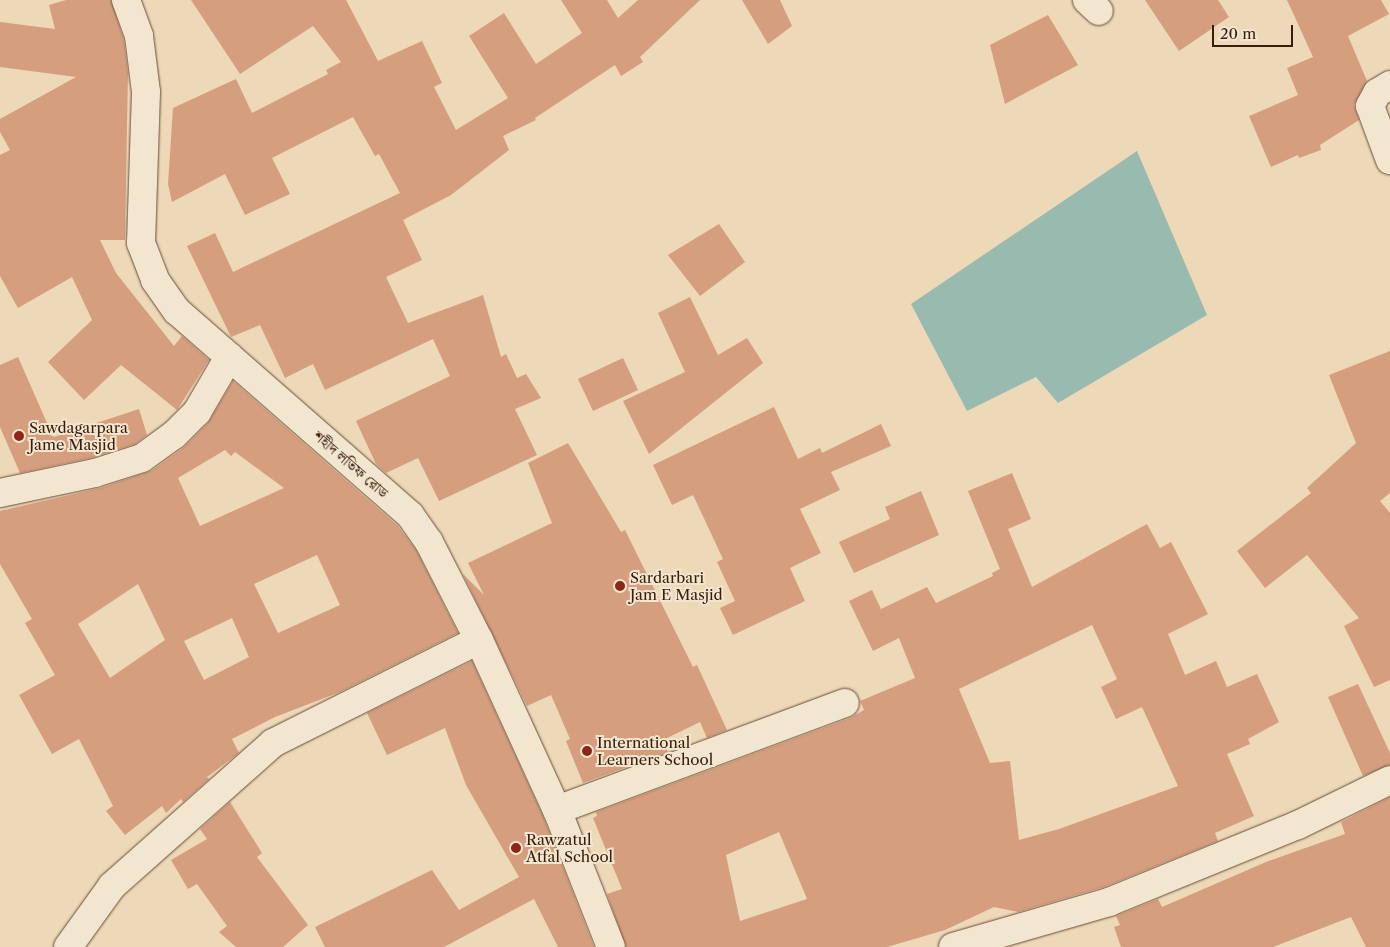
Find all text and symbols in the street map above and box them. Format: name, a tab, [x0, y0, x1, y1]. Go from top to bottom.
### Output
scale bar	[1215, 15, 1296, 47]
text: 20 m	[1220, 24, 1256, 43]
place label: Sawdagarpara Jame Masjid	[29, 418, 128, 453]
street label: শহীদ লতিফ রোড	[310, 427, 392, 501]
marker: Sawdagarpara Jame Masjid	[13, 430, 25, 442]
place label: Sardarbari Jam E Masjid	[630, 568, 723, 603]
marker: Sardarbari Jam E Masjid	[614, 580, 626, 592]
place label: International Learners School	[597, 733, 713, 768]
marker: International Learners School	[581, 745, 593, 757]
place label: Rawzatul Atfal School	[526, 830, 613, 865]
marker: Rawzatul Atfal School	[510, 842, 522, 854]

